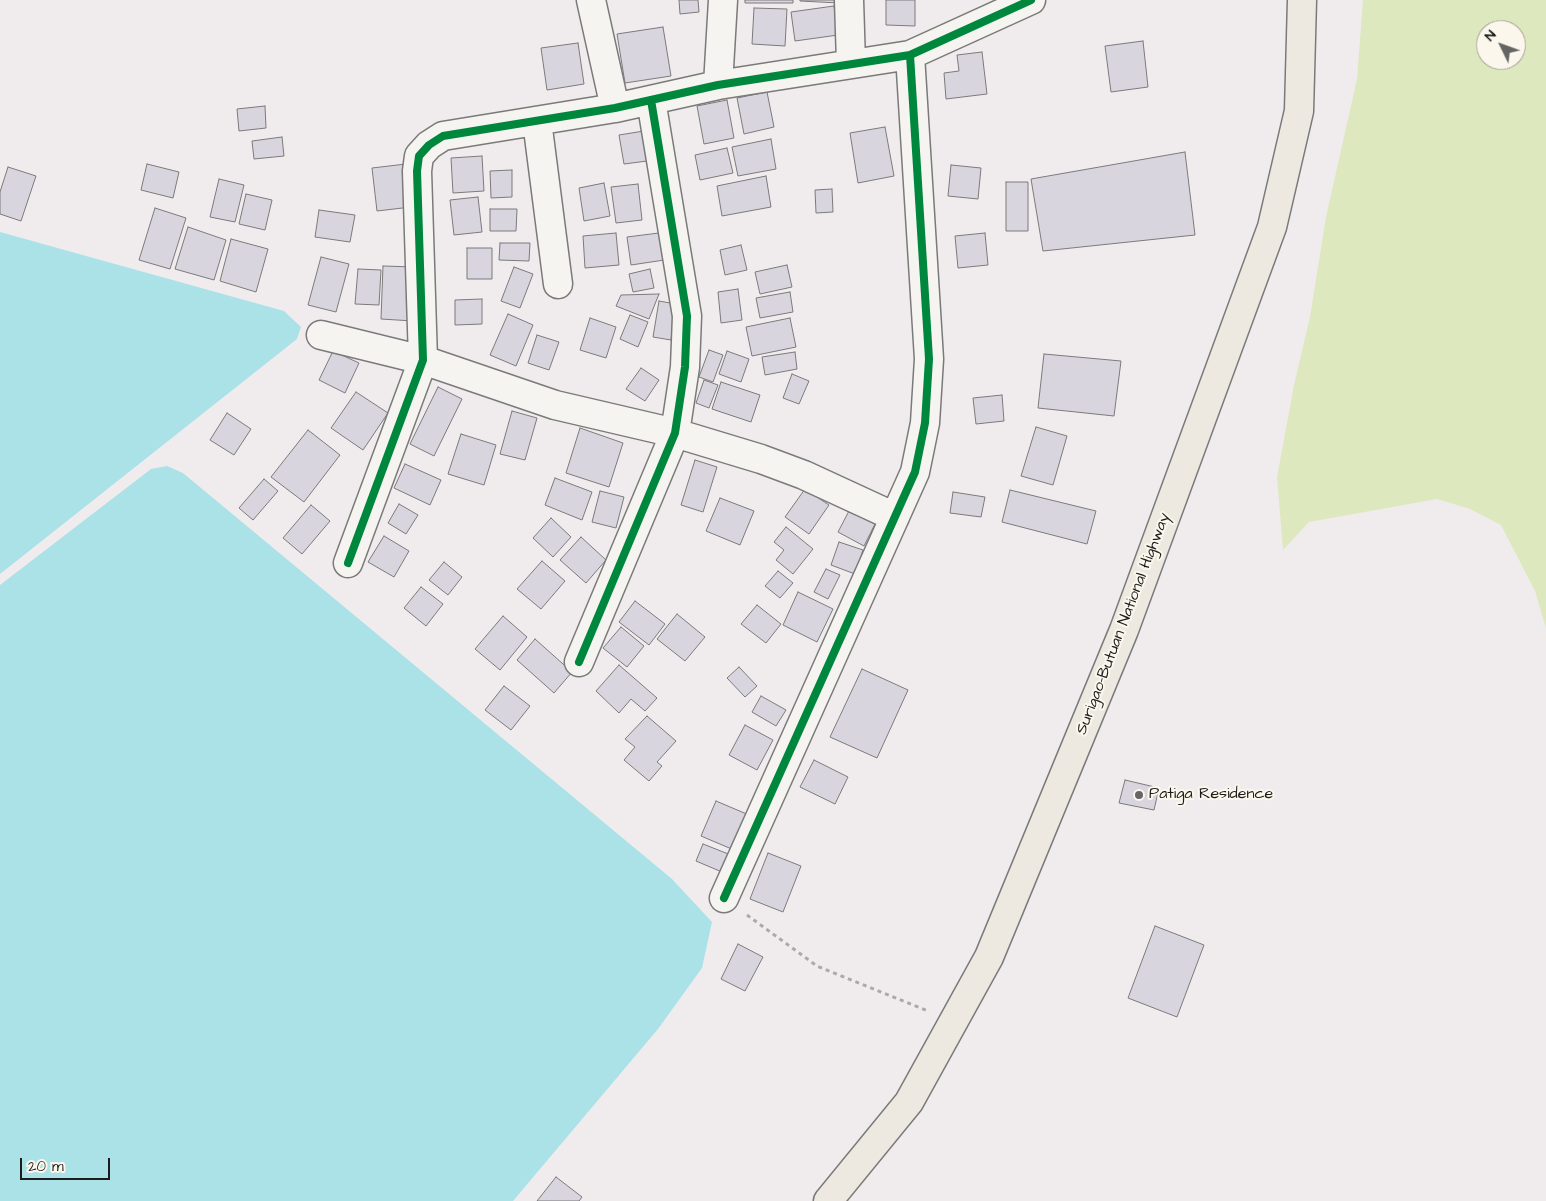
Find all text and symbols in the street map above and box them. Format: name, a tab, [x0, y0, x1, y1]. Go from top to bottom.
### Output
north arrow	[1476, 20, 1526, 70]
text: N	[1480, 26, 1501, 46]
street label: Surigao-Butuan National Highway	[1073, 510, 1175, 738]
place label: Patiga Residence	[1149, 785, 1273, 805]
marker: Patiga Residence	[1133, 789, 1145, 801]
scale bar	[22, 1148, 112, 1180]
text: 20 m	[28, 1156, 64, 1177]

